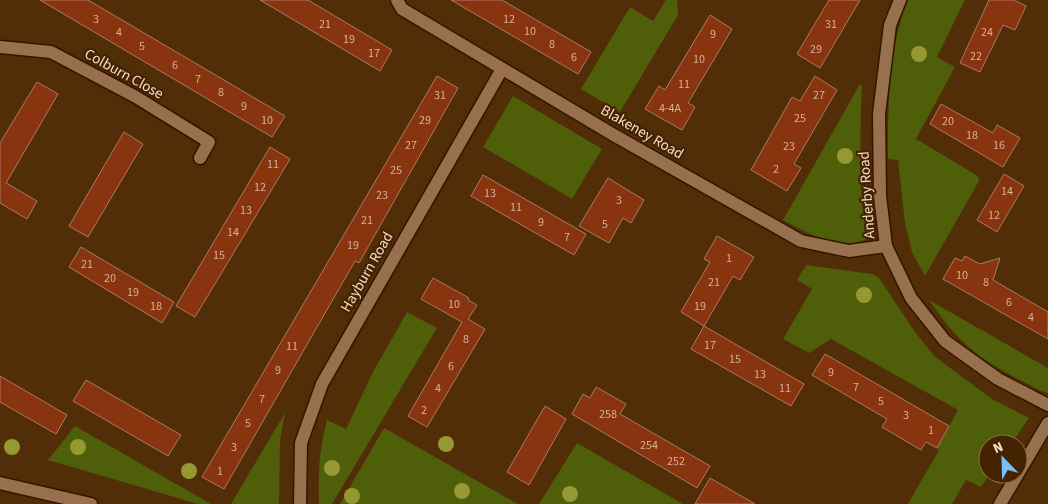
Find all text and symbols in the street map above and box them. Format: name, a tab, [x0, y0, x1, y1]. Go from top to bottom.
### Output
house number: 3	[93, 11, 99, 28]
house number: 12	[503, 11, 515, 28]
house number: 21	[319, 16, 331, 33]
house number: 31	[825, 16, 837, 33]
house number: 10	[524, 23, 536, 40]
house number: 4	[116, 24, 122, 41]
house number: 24	[981, 24, 993, 41]
house number: 9	[710, 26, 716, 43]
house number: 19	[343, 31, 355, 48]
house number: 8	[549, 36, 555, 53]
house number: 5	[139, 38, 145, 55]
house number: 29	[810, 41, 822, 58]
street label: Colburn Close	[81, 44, 167, 104]
house number: 17	[368, 45, 380, 62]
house number: 22	[970, 48, 982, 65]
house number: 6	[571, 49, 577, 66]
house number: 10	[693, 51, 705, 68]
house number: 6	[172, 57, 178, 74]
house number: 7	[195, 71, 201, 88]
house number: 11	[678, 76, 690, 93]
house number: 8	[218, 84, 224, 101]
house number: 31	[434, 87, 446, 104]
house number: 27	[813, 87, 825, 104]
house number: 9	[241, 98, 247, 115]
street label: Blakeney Road	[597, 100, 687, 164]
house number: 4-4A	[659, 100, 682, 117]
house number: 25	[794, 110, 806, 127]
house number: 10	[261, 112, 273, 129]
house number: 29	[419, 112, 431, 129]
house number: 20	[942, 113, 954, 130]
house number: 18	[966, 127, 978, 144]
house number: 27	[405, 137, 417, 154]
house number: 16	[993, 137, 1005, 154]
house number: 23	[783, 138, 795, 155]
street label: Anderby Road	[853, 150, 881, 240]
house number: 11	[267, 156, 279, 173]
house number: 2	[773, 161, 779, 178]
house number: 25	[390, 162, 402, 179]
house number: 12	[254, 179, 266, 196]
house number: 14	[1001, 183, 1013, 200]
house number: 13	[484, 185, 496, 202]
house number: 23	[376, 187, 388, 204]
house number: 3	[616, 192, 622, 209]
house number: 11	[510, 199, 522, 216]
house number: 13	[240, 202, 252, 219]
house number: 12	[988, 207, 1000, 224]
house number: 21	[361, 212, 373, 229]
house number: 9	[538, 214, 544, 231]
house number: 5	[602, 216, 608, 233]
house number: 14	[227, 224, 239, 241]
street label: Hayburn Road	[336, 228, 398, 316]
house number: 7	[564, 229, 570, 246]
house number: 19	[347, 237, 359, 254]
house number: 15	[213, 247, 225, 264]
house number: 1	[726, 250, 732, 267]
house number: 21	[81, 256, 93, 273]
house number: 10	[956, 267, 968, 284]
house number: 20	[104, 270, 116, 287]
house number: 21	[708, 274, 720, 291]
house number: 8	[983, 274, 989, 291]
house number: 19	[127, 284, 139, 301]
house number: 6	[1006, 294, 1012, 311]
house number: 10	[448, 296, 460, 313]
house number: 18	[150, 298, 162, 315]
house number: 19	[694, 298, 706, 315]
house number: 4	[1028, 309, 1034, 326]
house number: 8	[463, 331, 469, 348]
house number: 17	[704, 337, 716, 354]
house number: 11	[286, 338, 298, 355]
house number: 15	[729, 351, 741, 368]
house number: 6	[448, 358, 454, 375]
house number: 9	[275, 362, 281, 379]
house number: 9	[828, 364, 834, 381]
house number: 13	[754, 366, 766, 383]
house number: 7	[853, 379, 859, 396]
house number: 4	[435, 380, 441, 397]
house number: 11	[779, 380, 791, 397]
house number: 7	[259, 391, 265, 408]
house number: 5	[878, 393, 884, 410]
house number: 2	[421, 402, 427, 419]
house number: 258	[599, 406, 617, 423]
house number: 3	[903, 407, 909, 424]
house number: 5	[245, 415, 251, 432]
house number: 1	[928, 422, 934, 439]
north arrow	[978, 434, 1028, 484]
house number: 254	[640, 437, 658, 454]
text: N	[990, 437, 1007, 459]
house number: 3	[231, 439, 237, 456]
house number: 252	[667, 453, 685, 470]
house number: 1	[217, 463, 223, 480]

